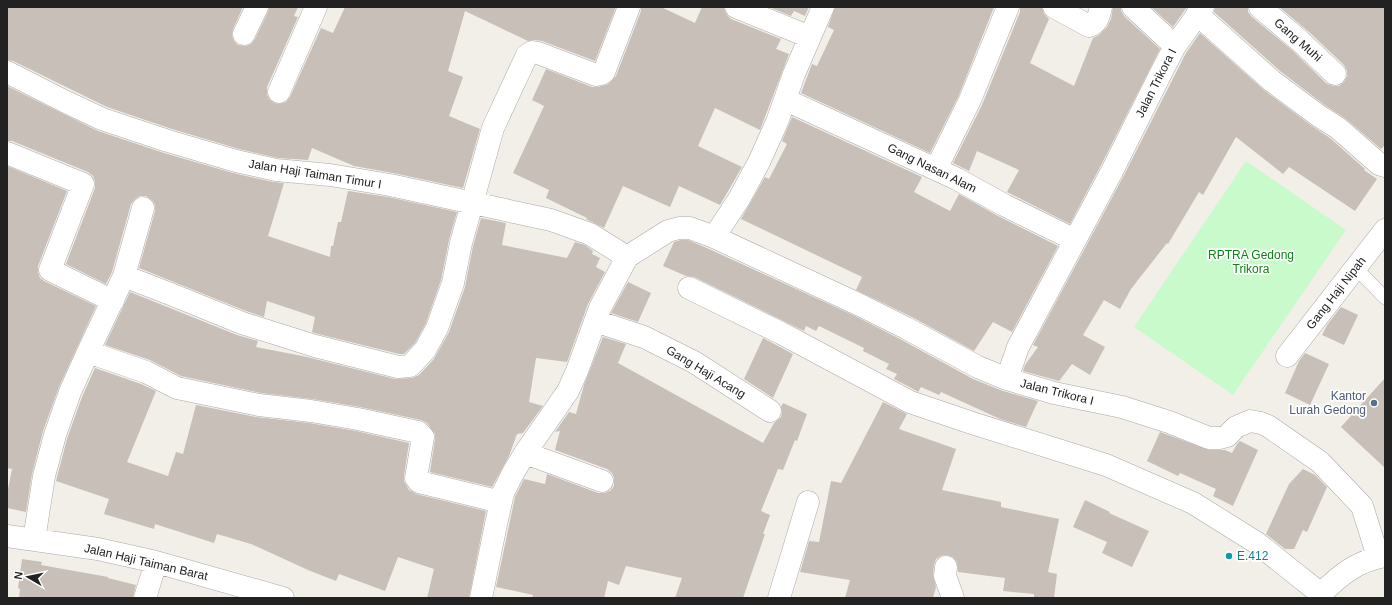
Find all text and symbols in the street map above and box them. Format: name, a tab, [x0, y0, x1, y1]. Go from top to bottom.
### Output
street label: Gang Muhi	[1271, 15, 1325, 65]
street label: Jalan Trikora I	[1133, 46, 1179, 120]
street label: Gang Nasan Alam	[885, 140, 979, 196]
street label: Jalan Haji Taiman Timur I	[247, 157, 383, 191]
park label: RPTRA Gedong Trikora	[1208, 248, 1294, 276]
street label: Gang Haji Nipah	[1303, 254, 1369, 332]
street label: Gang Haji Acang	[664, 343, 748, 401]
street label: Jalan Trikora I	[1019, 376, 1095, 408]
place label: Kantor Lurah Gedong	[1289, 389, 1366, 417]
marker: Kantor Lurah Gedong	[1369, 398, 1379, 408]
street label: Jalan Haji Taiman Barat	[83, 541, 210, 583]
place label: E.412	[1237, 549, 1269, 563]
marker: E.412	[1224, 551, 1234, 561]
north arrow	[8, 557, 48, 597]
text: N	[12, 571, 25, 580]

